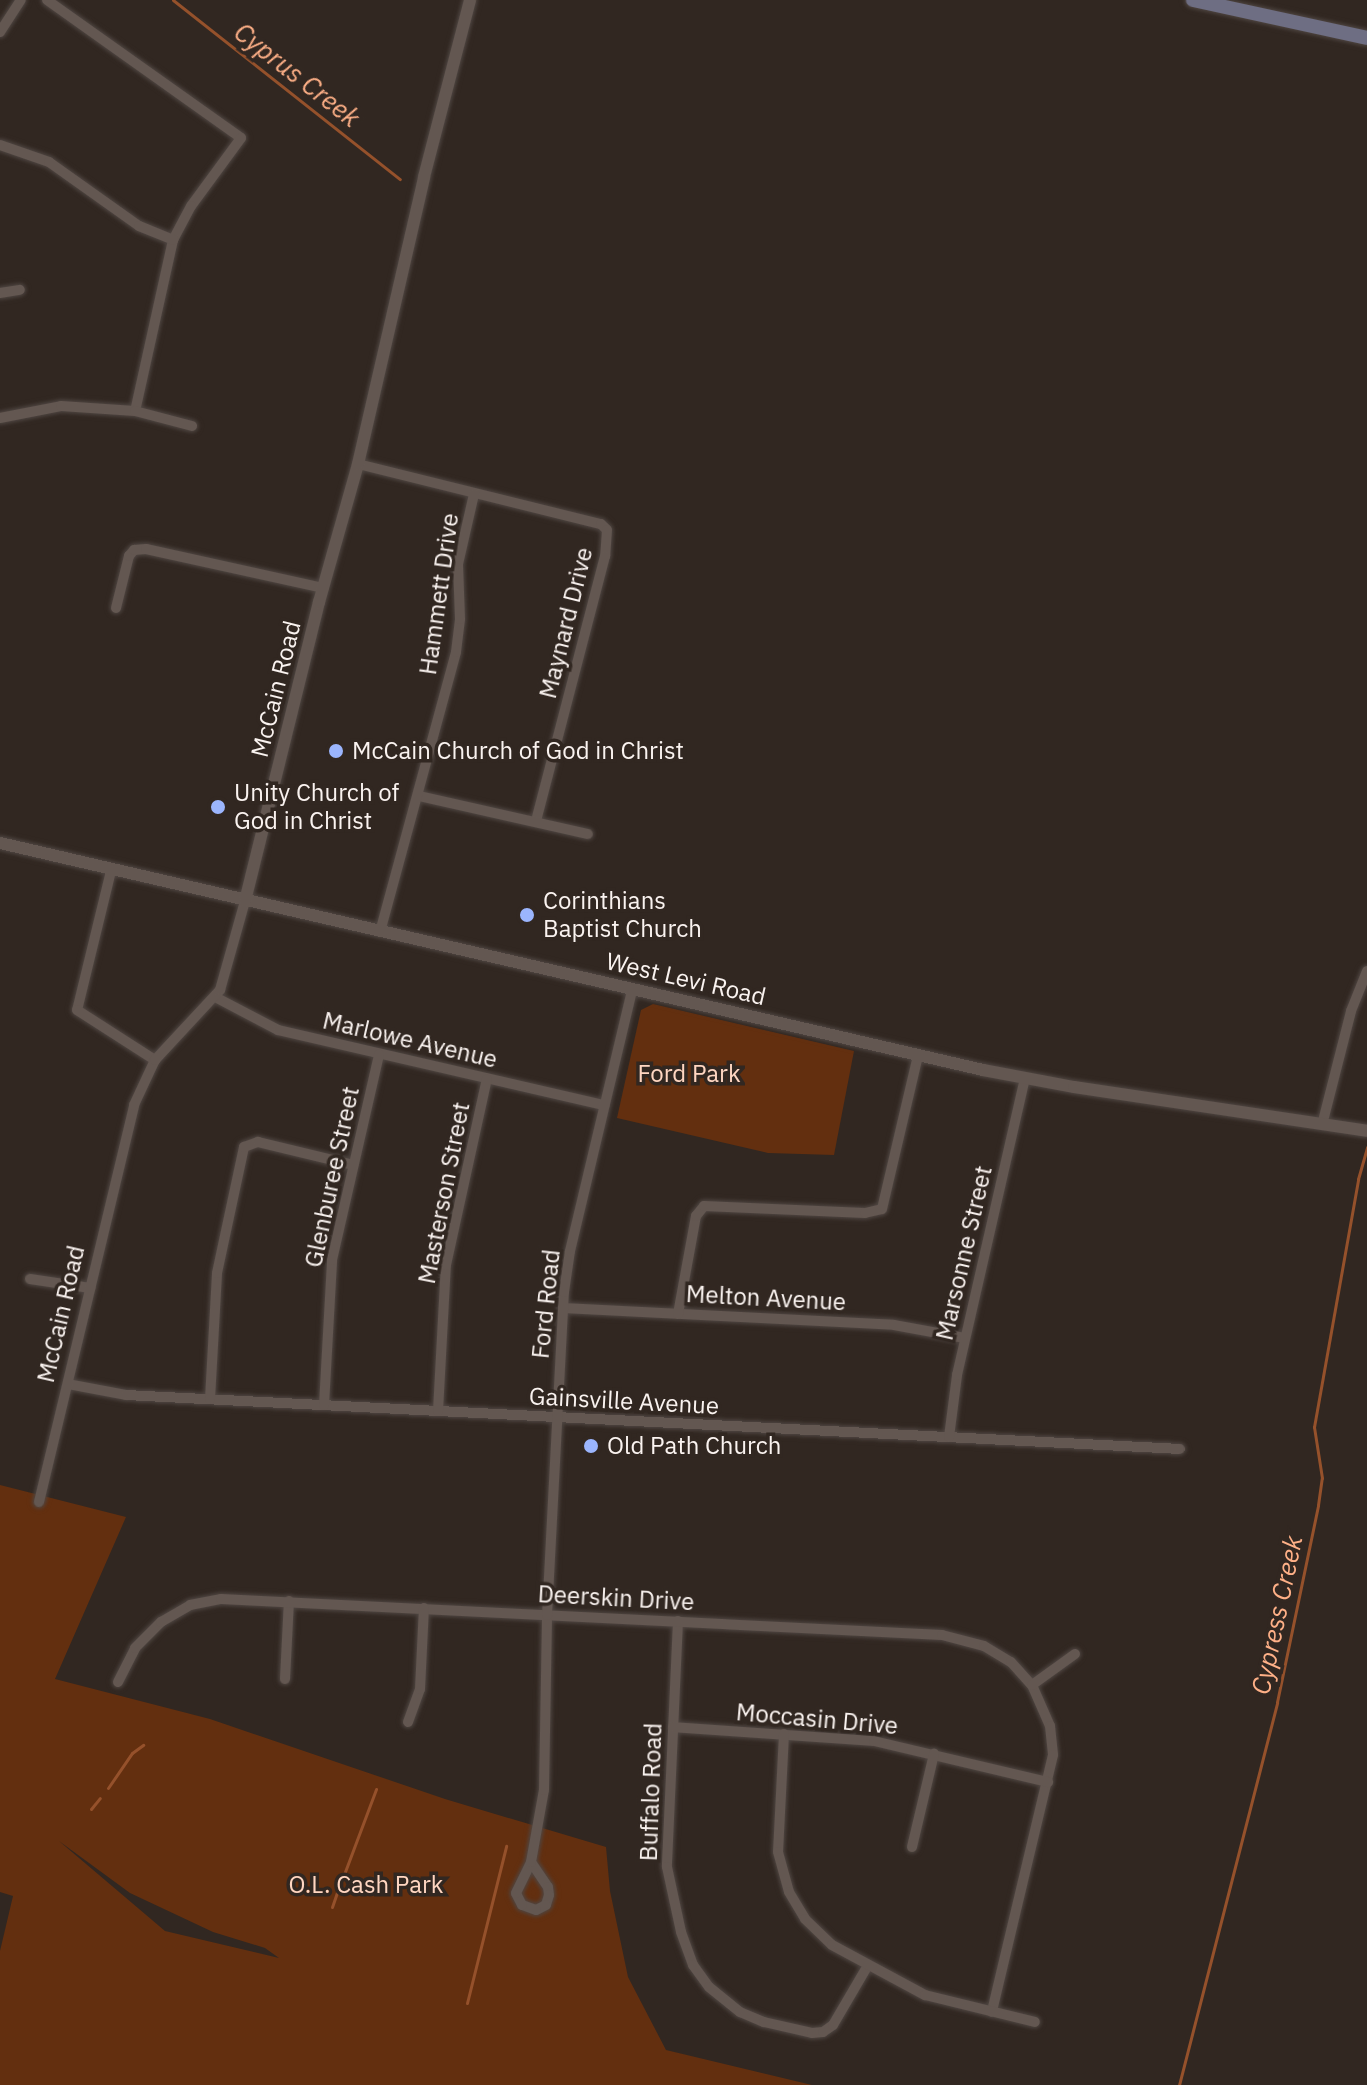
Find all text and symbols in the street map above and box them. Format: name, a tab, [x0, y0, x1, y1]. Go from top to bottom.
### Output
water label: Cyprus Creek	[228, 16, 366, 134]
street label: Hammett Drive	[413, 511, 465, 677]
street label: Maynard Drive	[533, 545, 599, 701]
street label: McCain Road	[245, 618, 307, 760]
place label: McCain Church of God in Christ	[352, 737, 684, 765]
marker: McCain Church of God in Christ	[327, 742, 345, 760]
place label: Unity Church of God in Christ	[234, 779, 399, 835]
marker: Unity Church of God in Christ	[209, 798, 227, 816]
place label: Corinthians Baptist Church	[543, 887, 702, 943]
marker: Corinthians Baptist Church	[518, 906, 536, 924]
street label: West Levi Road	[603, 947, 769, 1011]
street label: Marlowe Avenue	[320, 1006, 500, 1074]
park label: Ford Park	[637, 1060, 741, 1088]
street label: Glenburee Street	[299, 1084, 365, 1270]
street label: Masterson Street	[412, 1100, 476, 1286]
street label: Marsonne Street	[930, 1163, 998, 1343]
street label: McCain Road	[31, 1243, 91, 1385]
street label: Ford Road	[526, 1248, 566, 1360]
street label: Melton Avenue	[685, 1279, 847, 1317]
street label: Gainsville Avenue	[528, 1382, 720, 1420]
place label: Old Path Church	[607, 1432, 782, 1460]
marker: Old Path Church	[582, 1437, 600, 1455]
water label: Cypress Creek	[1245, 1533, 1309, 1697]
street label: Deerskin Drive	[537, 1580, 695, 1616]
street label: Moccasin Drive	[735, 1698, 899, 1740]
street label: Buffalo Road	[634, 1722, 668, 1862]
park label: O.L. Cash Park	[289, 1871, 443, 1899]

